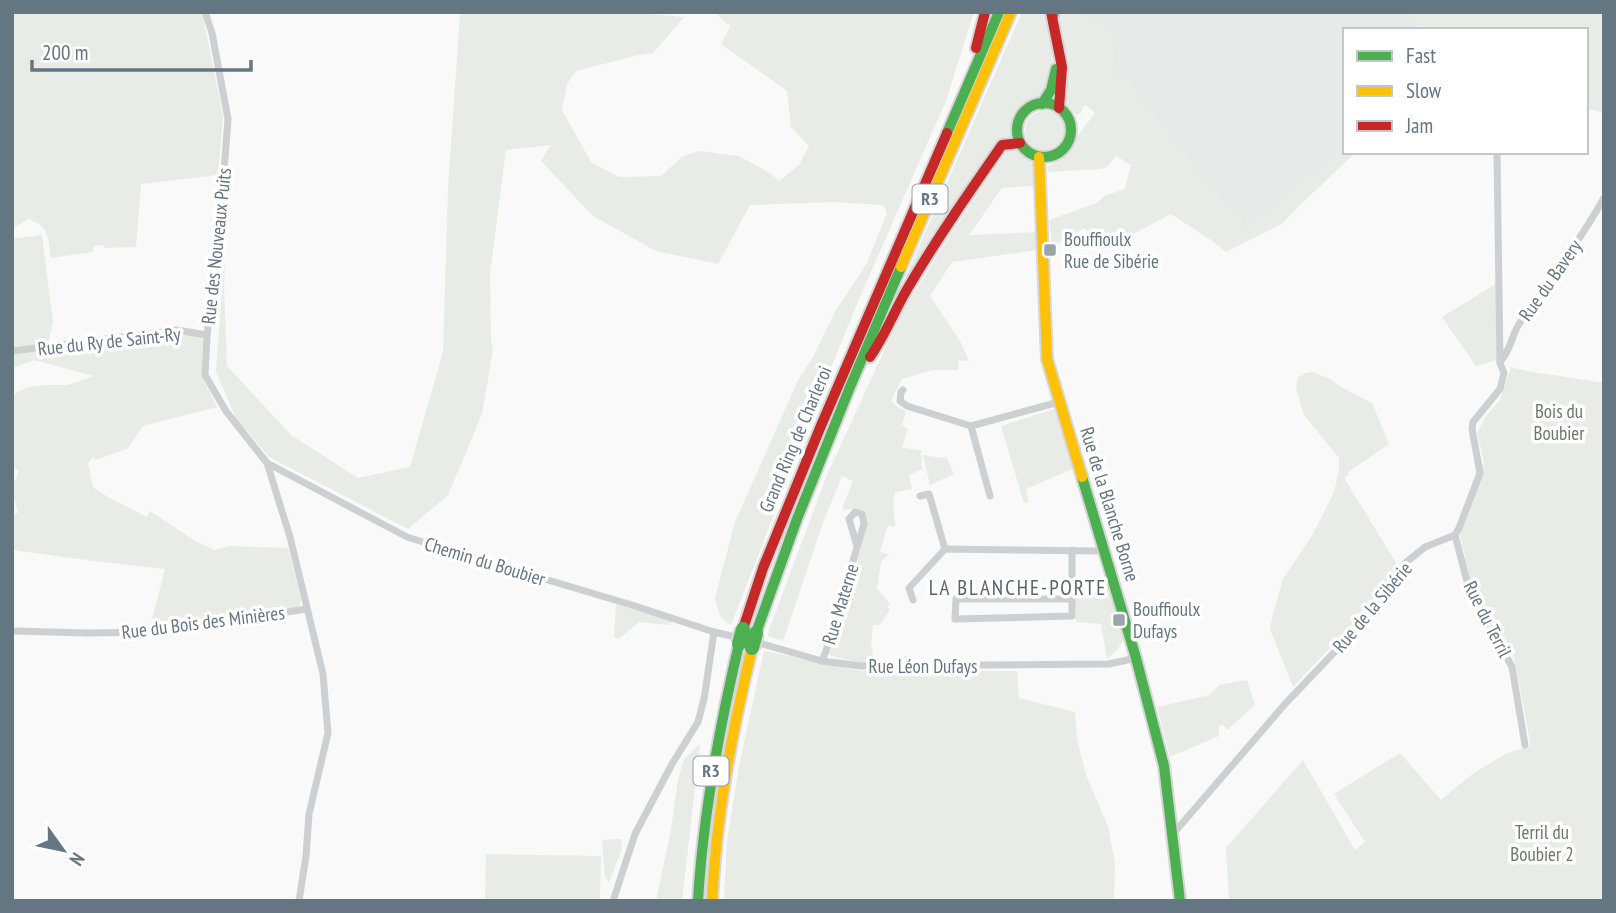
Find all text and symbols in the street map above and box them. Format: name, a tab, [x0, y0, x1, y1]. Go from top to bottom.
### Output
scale bar	[32, 28, 250, 72]
legend	[1343, 28, 1588, 154]
text: 200 m	[42, 39, 88, 66]
text: Fast	[1406, 42, 1436, 69]
text: Slow	[1406, 77, 1442, 104]
text: Jam	[1405, 112, 1433, 139]
street label: Rue des Nouveaux Puits	[196, 167, 236, 325]
road number: R3	[912, 184, 948, 214]
place label: Bouffioulx Rue de Sibérie	[1064, 227, 1159, 273]
street label: Rue du Bavery	[1513, 234, 1587, 325]
marker: Bouffioulx Rue de Sibérie	[1042, 242, 1058, 258]
street label: Rue du Ry de Saint-Ry	[36, 321, 182, 360]
street label: Grand Ring de Charleroi	[753, 362, 837, 516]
park label: Bois du Boubier	[1534, 399, 1585, 445]
street label: Rue de la Blanche Borne	[1075, 424, 1145, 584]
street label: Chemin du Boubier	[422, 531, 549, 591]
street label: Rue de la Sibérie	[1327, 557, 1417, 657]
street label: Rue Materne	[816, 561, 864, 647]
district label: LA BLANCHE-PORTE	[929, 574, 1107, 601]
street label: Rue du Terril	[1459, 577, 1518, 662]
place label: Bouffioulx Dufays	[1133, 597, 1200, 643]
street label: Rue du Bois des Minières	[120, 600, 286, 644]
marker: Bouffioulx Dufays	[1111, 612, 1127, 628]
street label: Rue Léon Dufays	[869, 654, 977, 678]
road number: R3	[694, 756, 728, 786]
north arrow	[28, 815, 98, 885]
park label: Terril du Boubier 2	[1510, 820, 1574, 866]
text: N	[64, 848, 90, 870]

